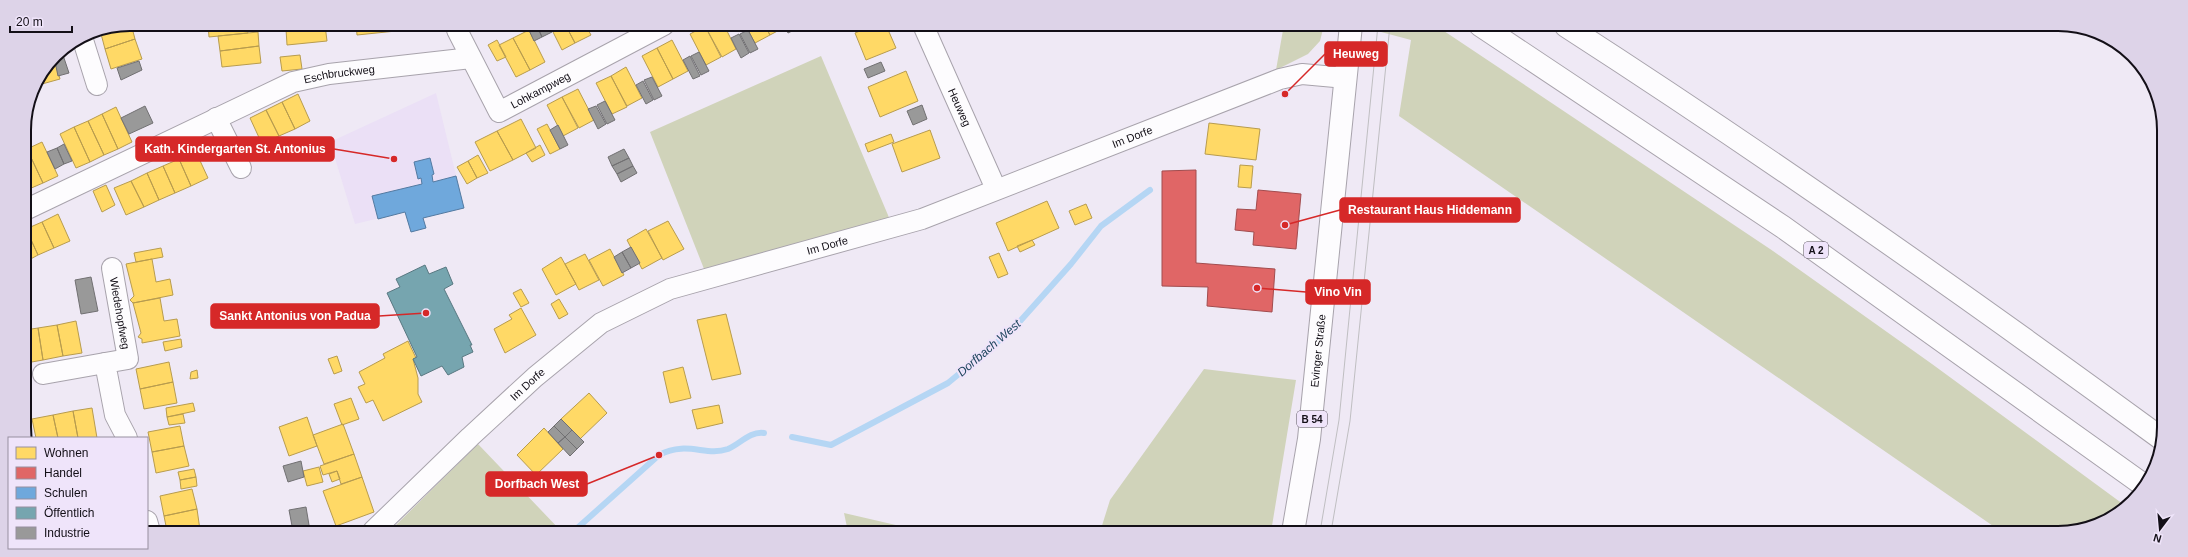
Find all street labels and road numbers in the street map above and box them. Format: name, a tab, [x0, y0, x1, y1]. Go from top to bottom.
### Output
street label: Eschbruckweg	[303, 63, 375, 85]
street label: Lohkampweg	[509, 70, 572, 111]
street label: Heuweg	[946, 86, 973, 128]
street label: Im Dorfe	[1110, 124, 1154, 150]
street label: Im Dorfe	[805, 234, 849, 257]
road number: A 2	[1804, 242, 1828, 258]
street label: Wiedehopfweg	[108, 276, 132, 350]
street label: Evinger Straße	[1308, 314, 1328, 388]
street label: Im Dorfe	[508, 366, 547, 403]
road number: B 54	[1297, 411, 1327, 427]

